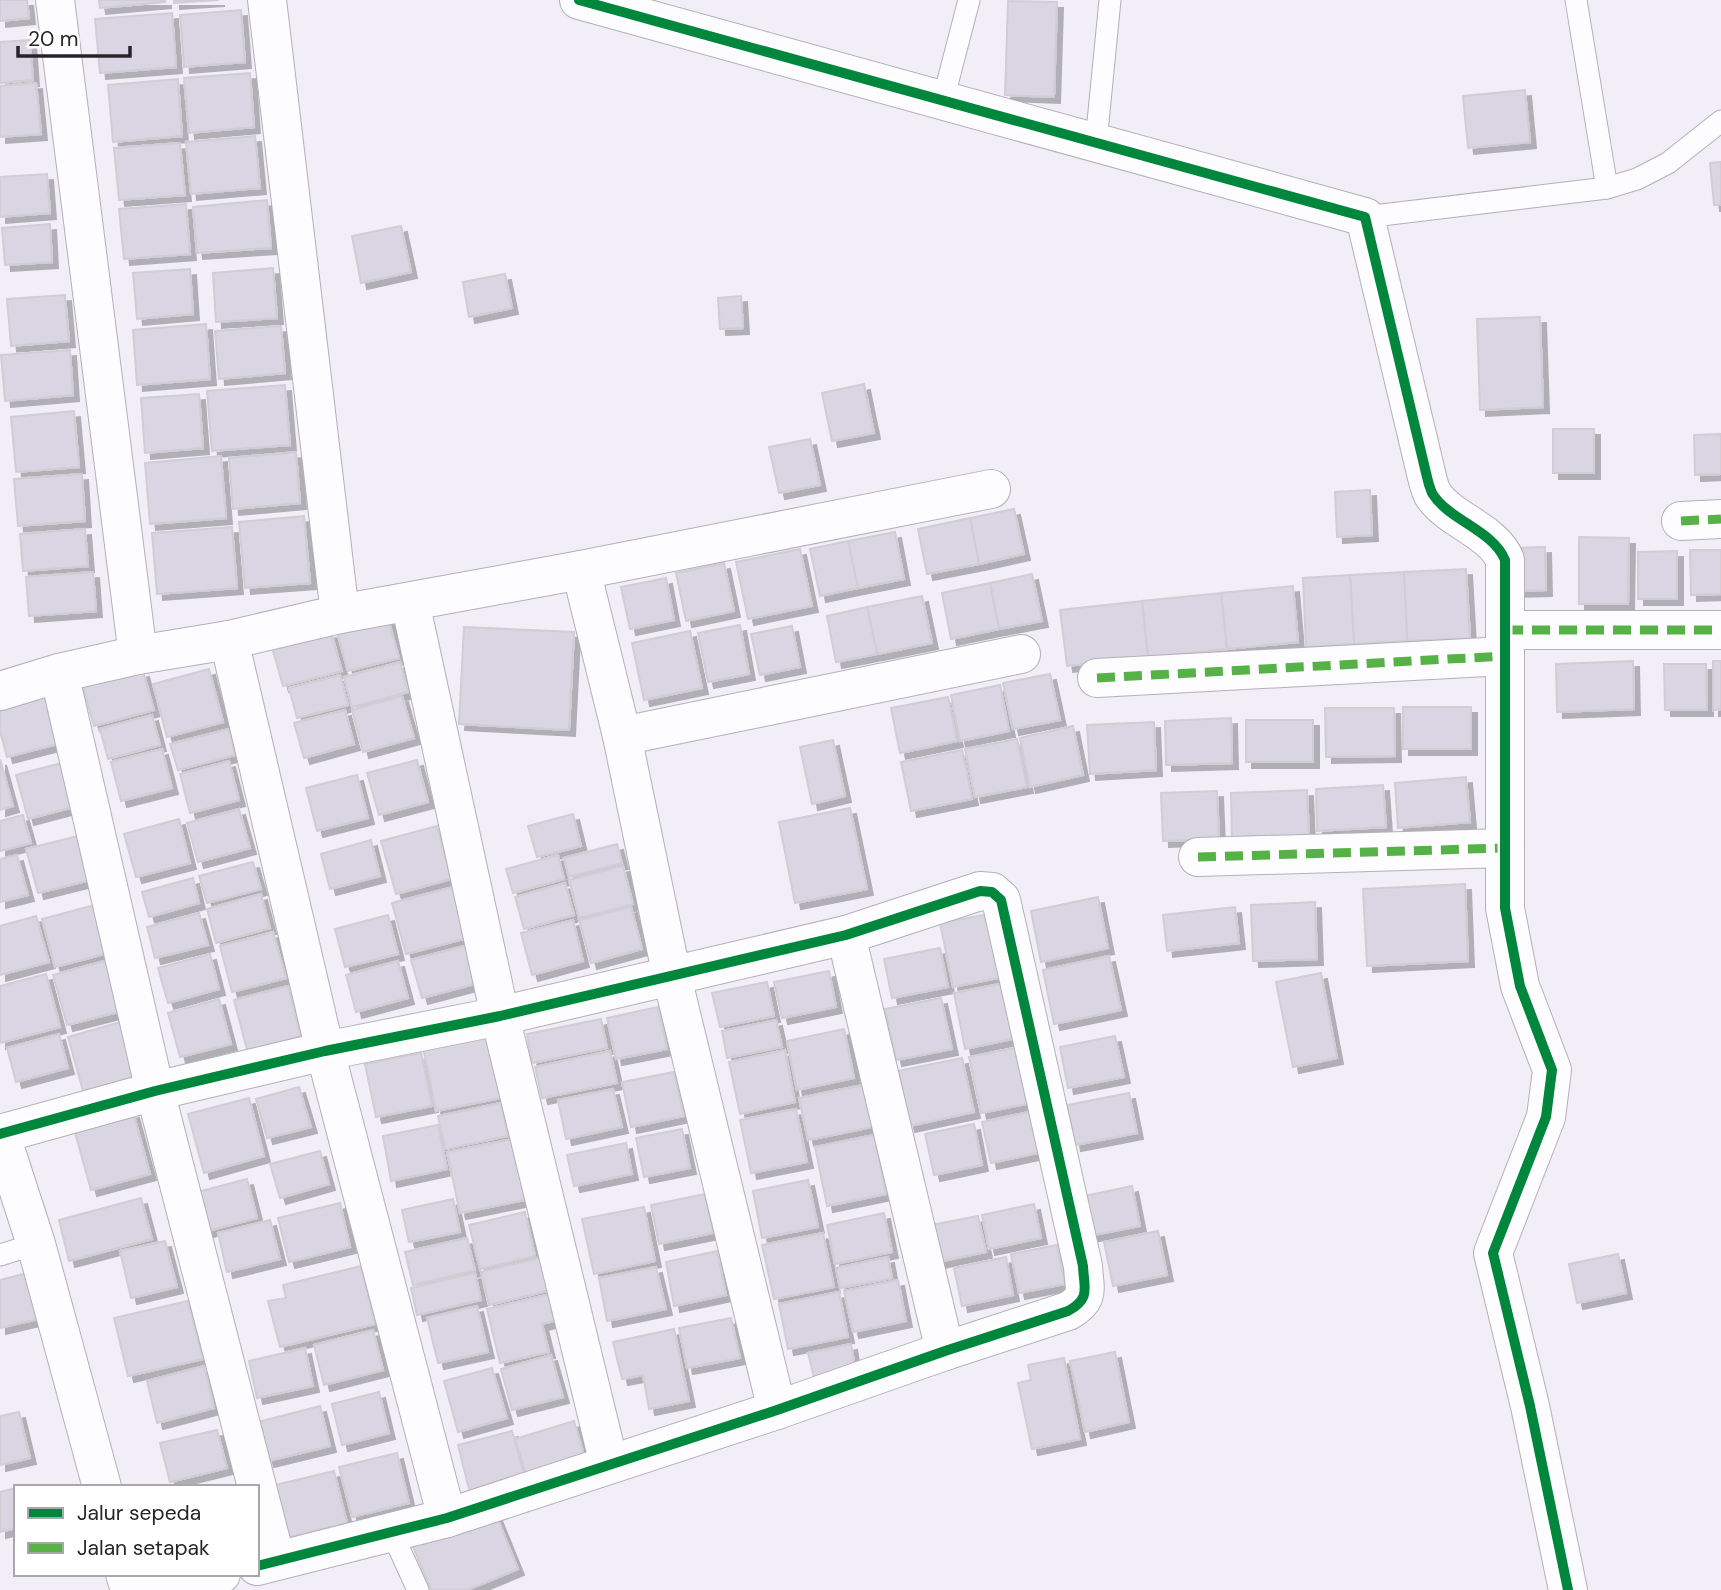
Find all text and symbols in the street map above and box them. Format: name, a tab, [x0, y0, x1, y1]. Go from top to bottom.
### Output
scale bar	[18, 14, 130, 58]
text: 20 m	[28, 25, 79, 53]
legend	[14, 1485, 259, 1576]
text: Jalur sepeda	[77, 1499, 201, 1527]
text: Jalan setapak	[77, 1534, 210, 1562]

